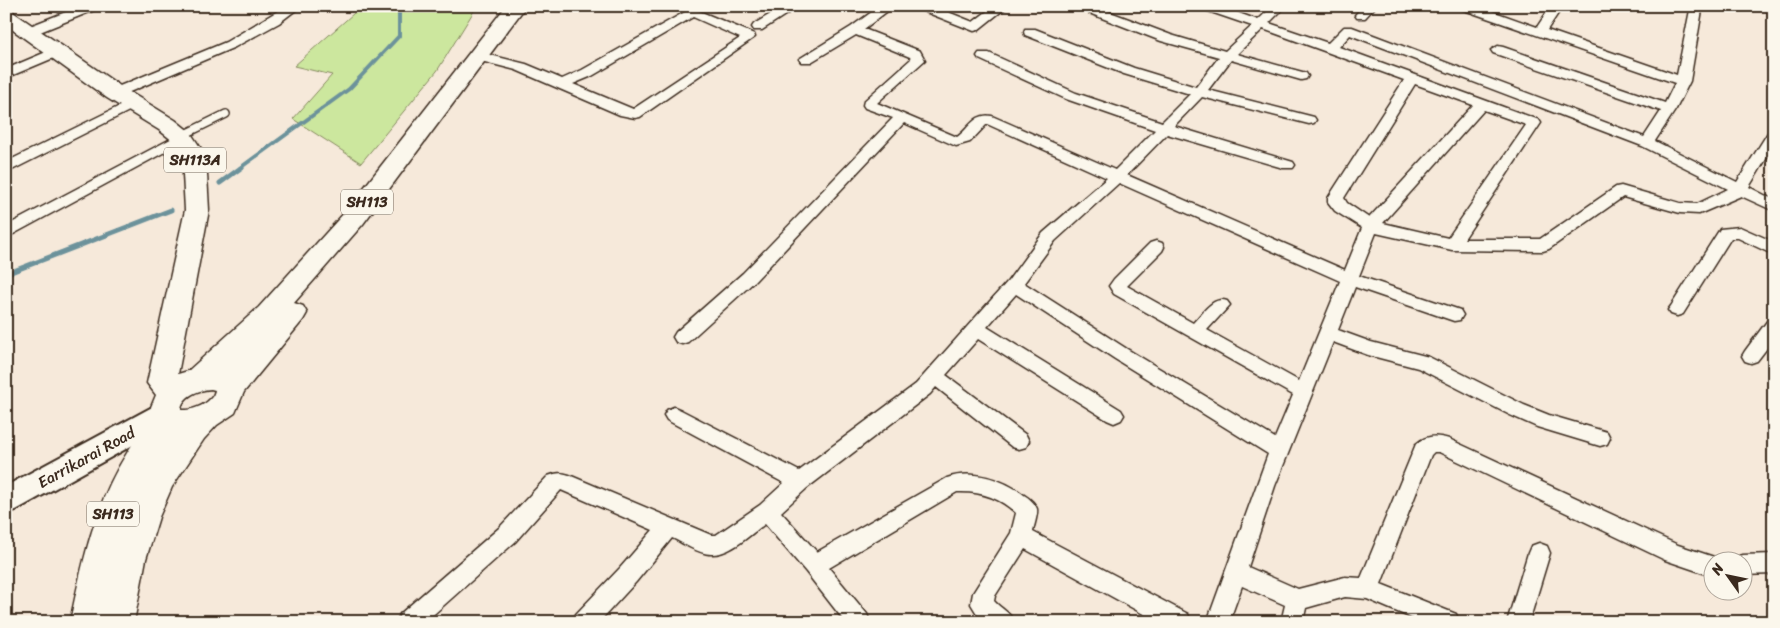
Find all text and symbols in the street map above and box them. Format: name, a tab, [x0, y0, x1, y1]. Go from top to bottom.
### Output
road number: SH113A	[164, 148, 226, 172]
road number: SH113	[341, 190, 393, 214]
street label: Earrikarai Road	[32, 418, 142, 496]
road number: SH113	[87, 502, 139, 526]
north arrow	[1702, 550, 1752, 600]
text: N	[1704, 558, 1731, 581]

